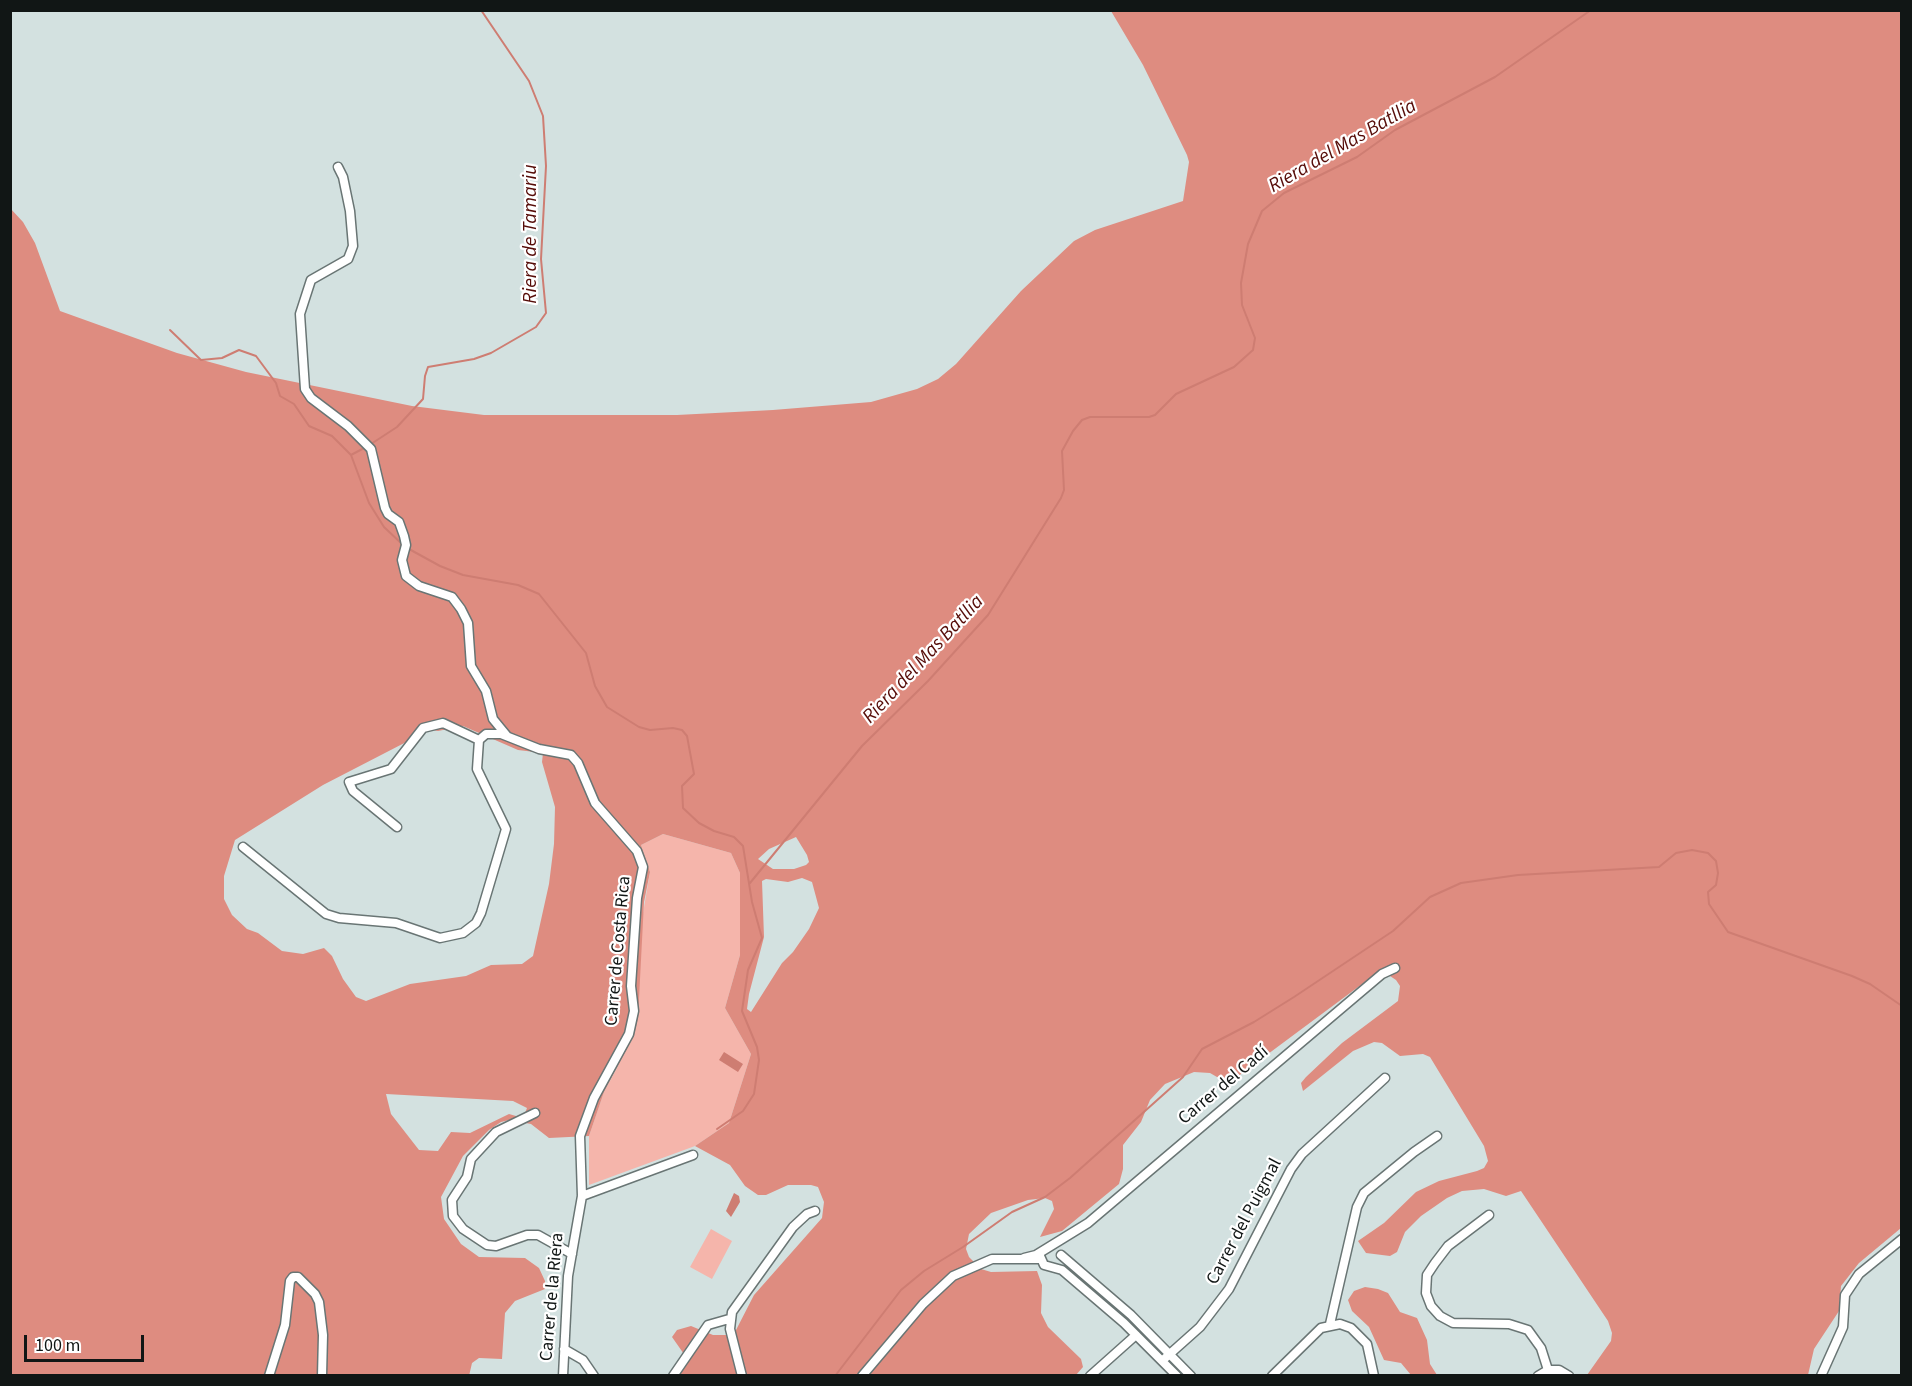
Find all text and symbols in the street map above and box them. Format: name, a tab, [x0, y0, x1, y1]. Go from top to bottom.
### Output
water label: Riera del Mas Batllia	[1265, 95, 1421, 199]
water label: Riera de Tamariu	[520, 164, 544, 304]
water label: Riera del Mas Batllia	[858, 591, 990, 729]
street label: Carrer de Costa Rica	[602, 875, 636, 1027]
street label: Carrer del Cadí	[1174, 1042, 1274, 1130]
street label: Carrer del Puigmal	[1203, 1155, 1287, 1289]
street label: Carrer de la Riera	[537, 1232, 569, 1362]
scale bar	[27, 1323, 147, 1361]
text: 100 m	[35, 1333, 80, 1358]

